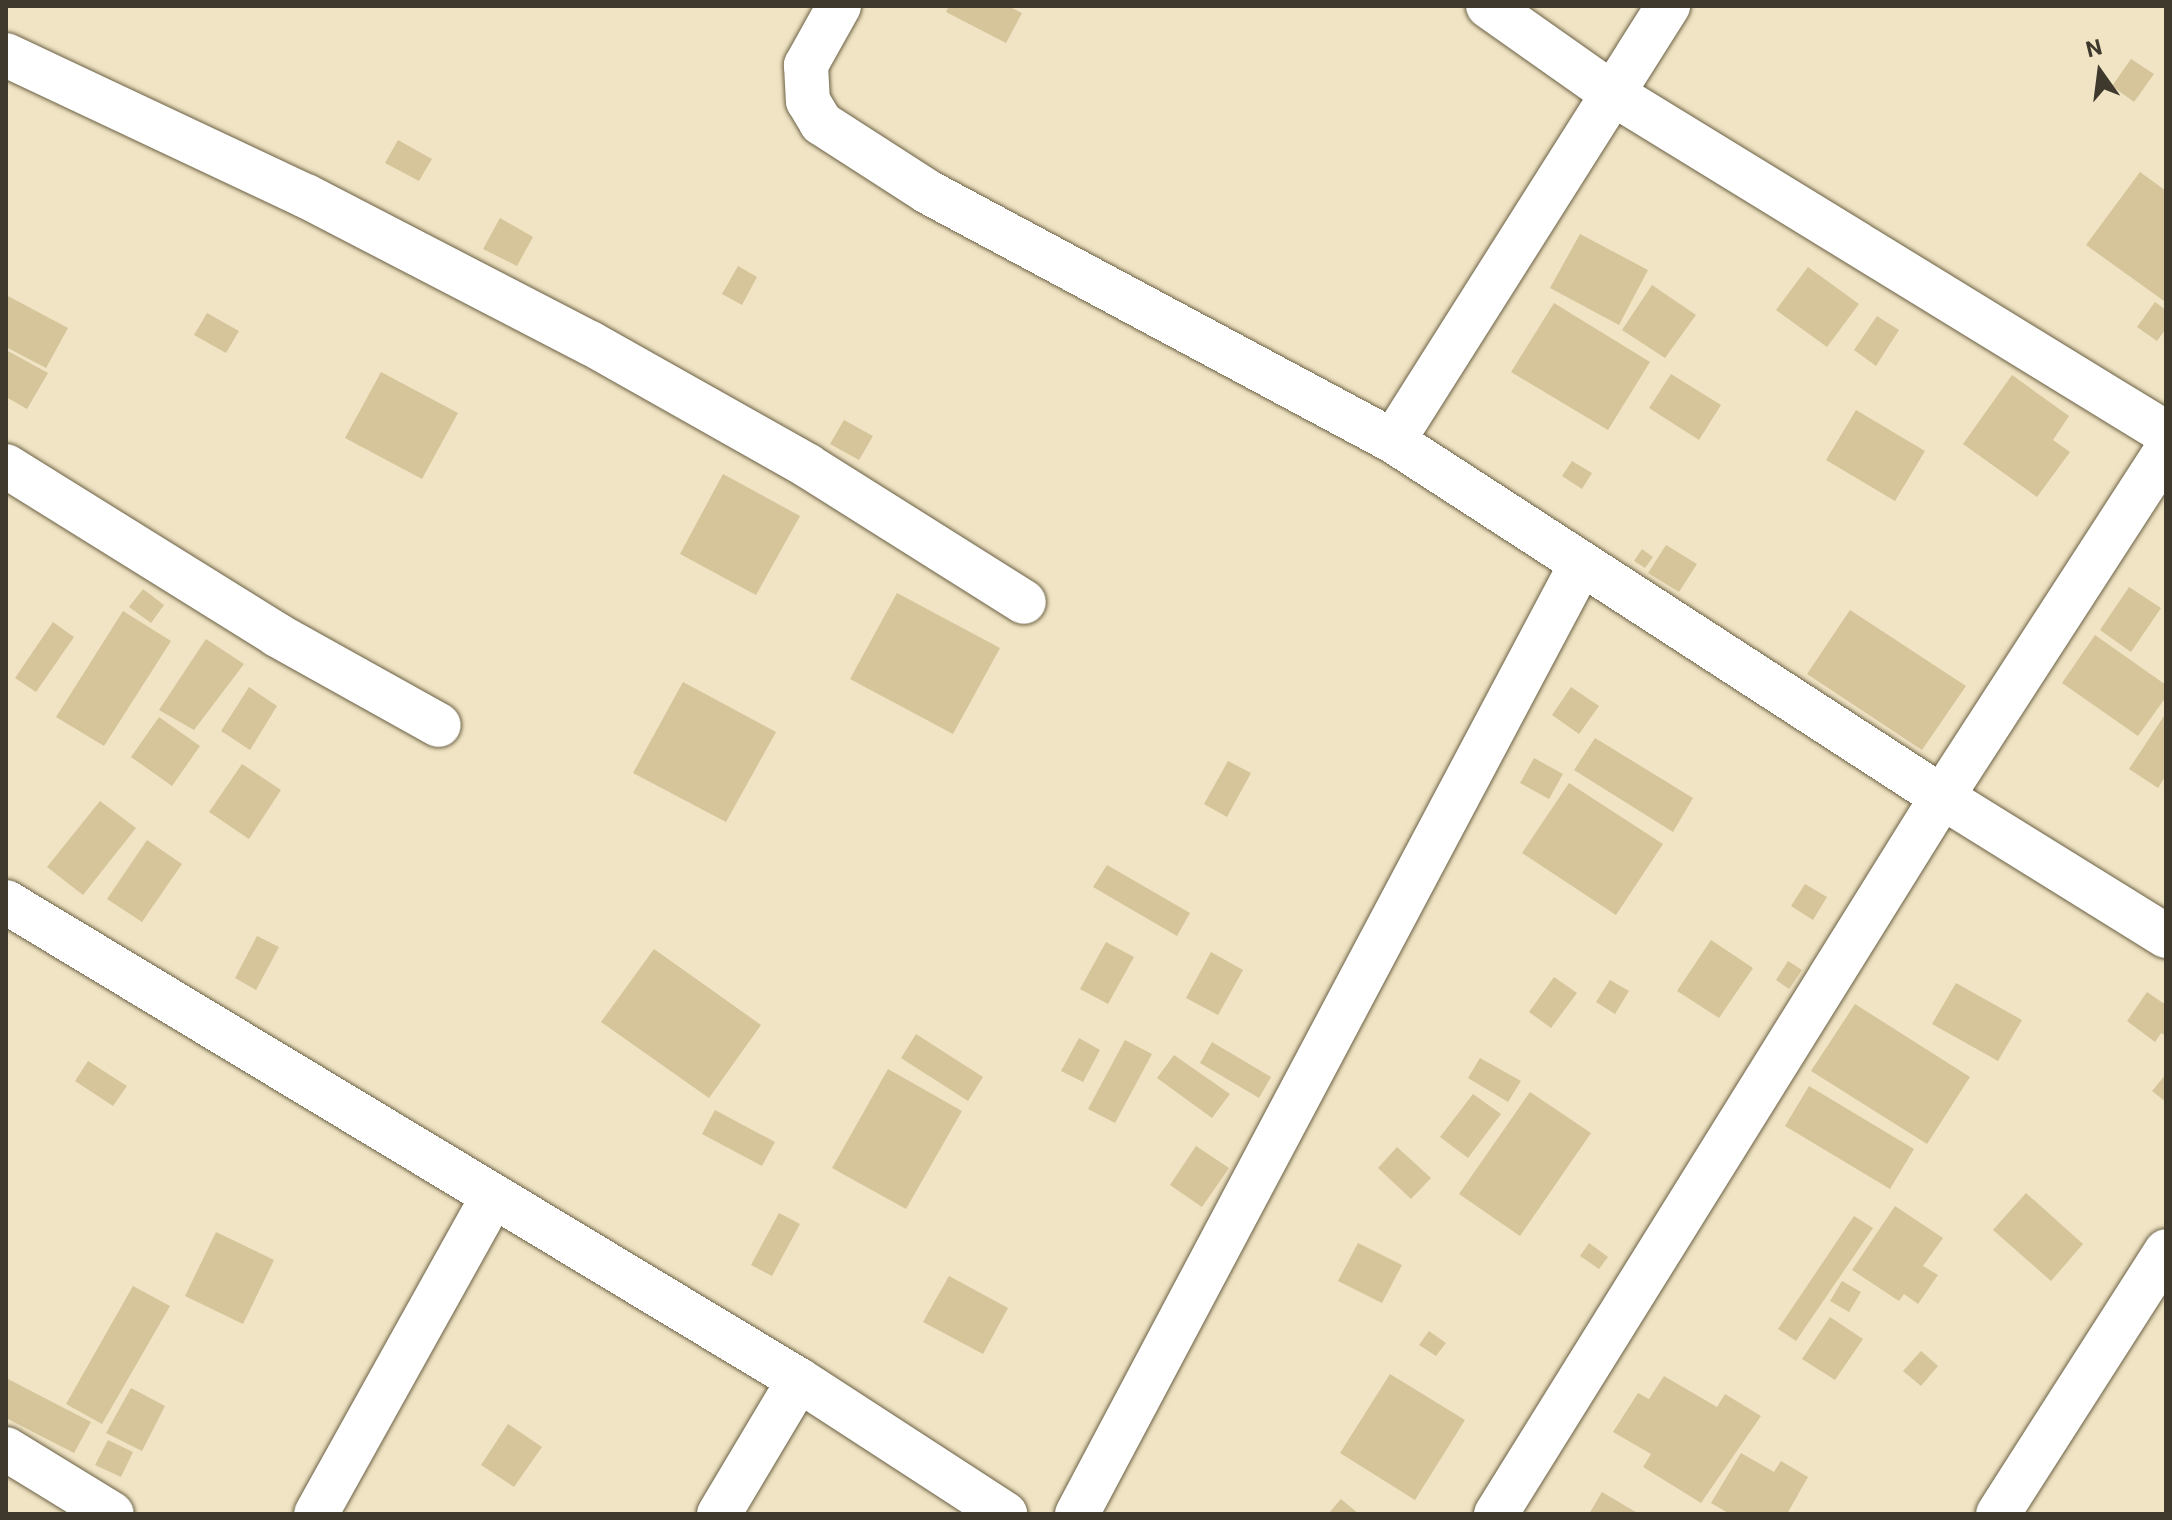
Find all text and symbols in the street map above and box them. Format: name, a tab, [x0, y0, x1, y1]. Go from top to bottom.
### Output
north arrow	[2060, 32, 2140, 112]
text: N	[2084, 34, 2105, 62]

